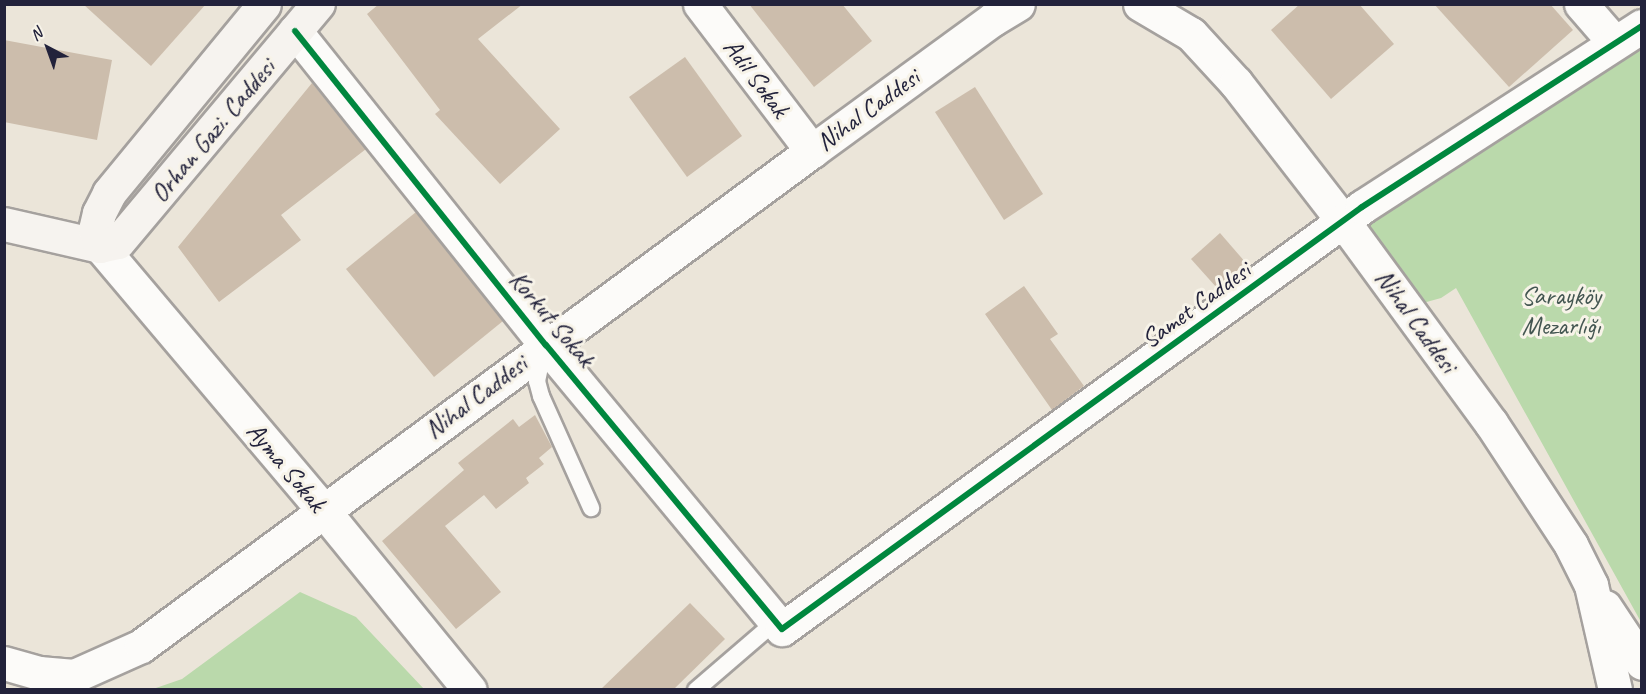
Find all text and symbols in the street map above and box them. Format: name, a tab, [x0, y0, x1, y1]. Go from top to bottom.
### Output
north arrow	[18, 18, 78, 78]
text: N	[26, 24, 46, 45]
street label: Adil Sokak	[717, 33, 795, 123]
street label: Orhan Gazi. Caddesi	[144, 53, 282, 209]
street label: Nihal Caddesi	[810, 62, 926, 158]
street label: Samet Caddesi	[1135, 255, 1257, 355]
street label: Nihal Caddesi	[1368, 263, 1464, 379]
street label: Korkut Sokak	[503, 265, 601, 373]
park label: Sarayköy Mezarlığı	[1521, 280, 1601, 342]
street label: Nihal Caddesi	[419, 348, 533, 446]
street label: Ayma Sokak	[240, 416, 332, 518]

